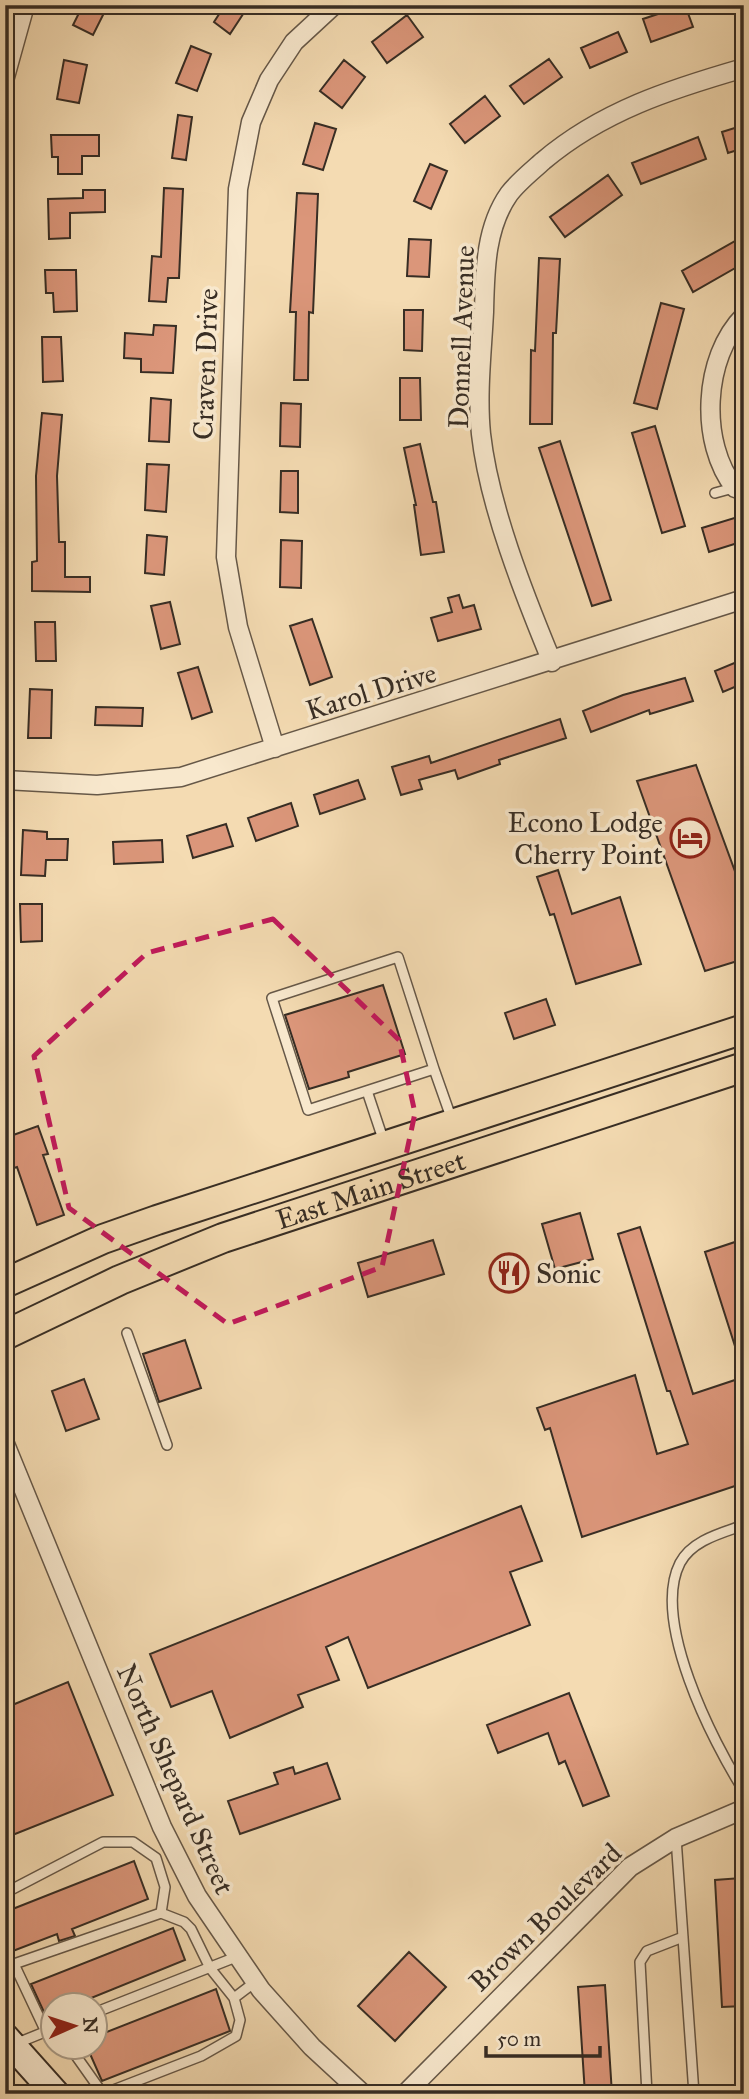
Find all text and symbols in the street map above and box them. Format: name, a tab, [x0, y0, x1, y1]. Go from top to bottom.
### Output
street label: Donnell Avenue	[441, 245, 482, 429]
street label: Craven Drive	[185, 288, 226, 440]
street label: Karol Drive	[302, 655, 441, 728]
place label: Econo Lodge Cherry Point	[508, 805, 663, 872]
hotel icon: Econo Lodge Cherry Point	[669, 817, 711, 859]
street label: East Main Street	[272, 1143, 470, 1237]
restaurant icon: Sonic	[488, 1252, 530, 1294]
place label: Sonic	[536, 1256, 601, 1291]
street label: North Shepard Street	[109, 1659, 242, 1900]
street label: Brown Boulevard	[462, 1836, 629, 1999]
north arrow	[38, 1990, 108, 2060]
scale bar	[486, 2015, 600, 2059]
text: N	[79, 2016, 102, 2034]
text: 50 m	[497, 2026, 542, 2052]

